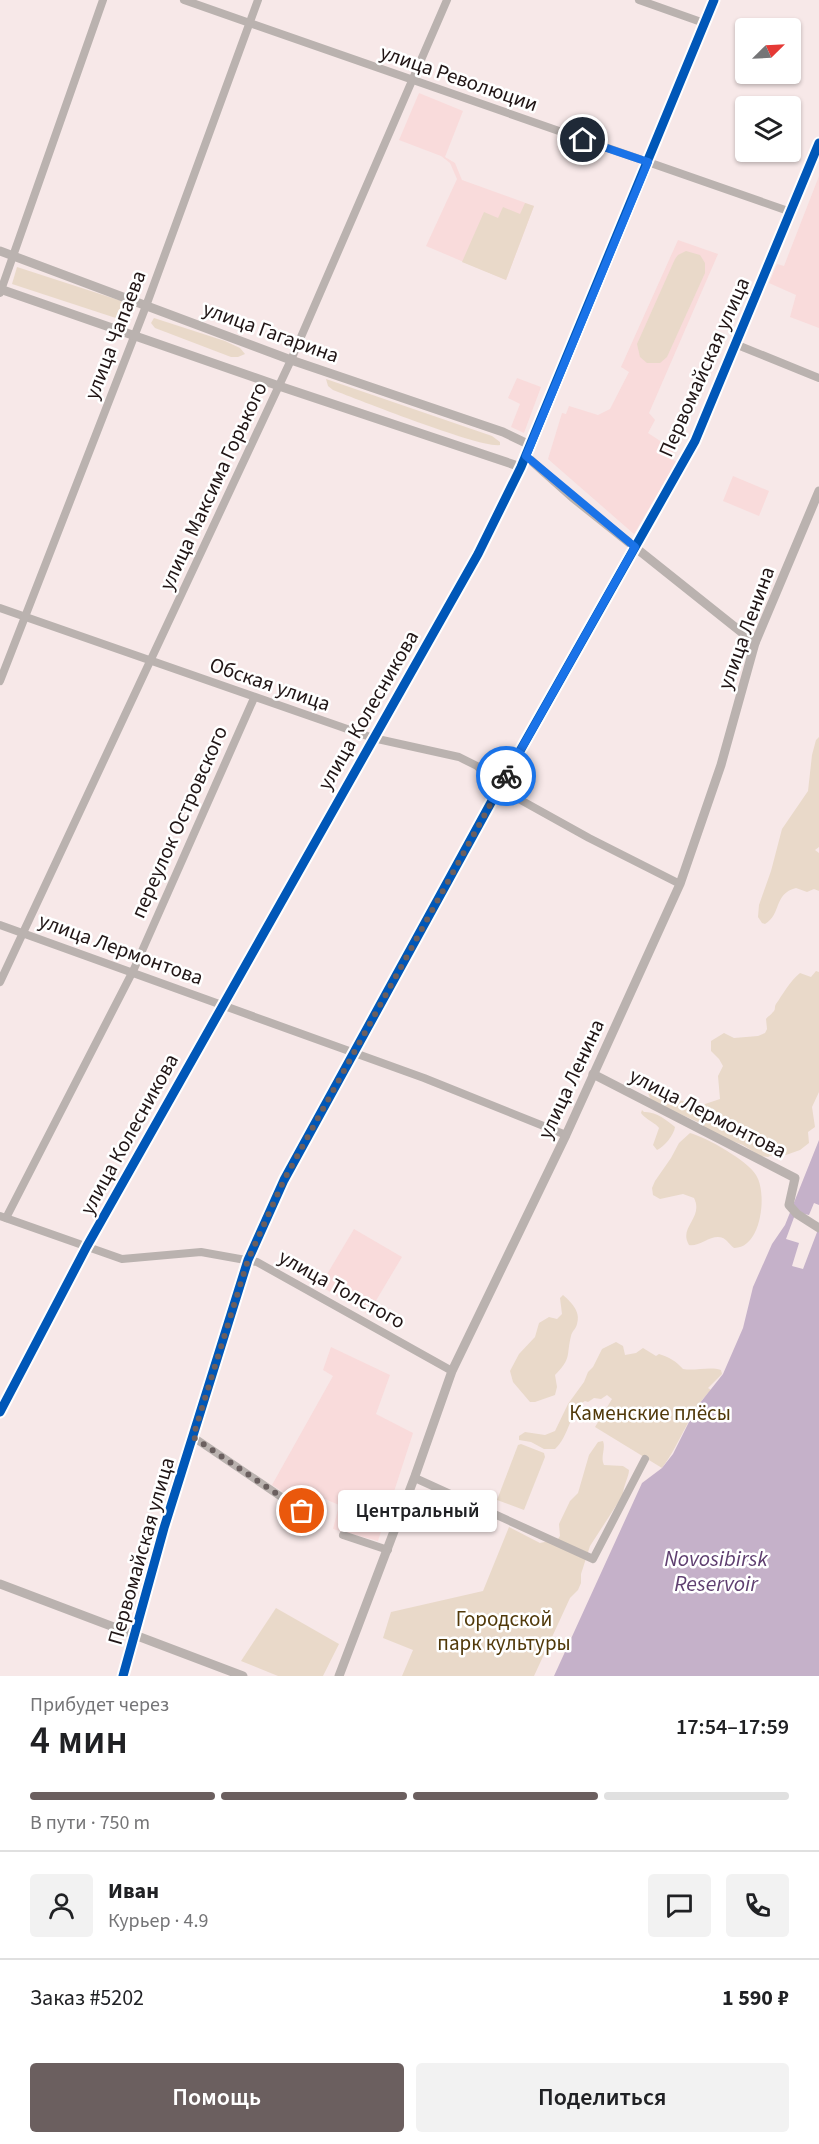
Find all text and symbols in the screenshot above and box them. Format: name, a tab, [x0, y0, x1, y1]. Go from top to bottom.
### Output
north arrow	[735, 18, 801, 84]
map controls	[735, 18, 801, 162]
street label: улица Революции	[376, 37, 542, 119]
button: layers	[735, 96, 801, 162]
pin	[557, 114, 608, 165]
icon: home	[566, 123, 599, 156]
street label: улица Чапаева	[77, 266, 153, 404]
street label: Первомайская улица	[651, 272, 757, 462]
street label: улица Гагарина	[199, 293, 343, 371]
street label: улица Максима Горького	[151, 377, 275, 595]
street label: улица Ленина	[710, 562, 782, 694]
street label: улица Колесникова	[310, 625, 426, 795]
street label: Обская улица	[206, 649, 334, 719]
street label: переулок Островского	[123, 721, 235, 923]
courier	[476, 746, 536, 806]
icon: bike	[490, 760, 523, 793]
street label: улица Лермонтова	[35, 905, 207, 993]
street label: улица Ленина	[530, 1014, 612, 1144]
street label: улица Колесникова	[72, 1048, 186, 1220]
street label: улица Лермонтова	[624, 1060, 792, 1166]
street label: улица Толстого	[273, 1242, 411, 1336]
park label: Каменские плёсы	[569, 1398, 731, 1428]
street label: Первомайская улица	[100, 1454, 182, 1648]
pin	[276, 1485, 327, 1536]
callout: Центральный	[338, 1490, 497, 1532]
icon: bag	[285, 1494, 318, 1527]
text: Центральный	[356, 1497, 480, 1525]
water label: Novosibirsk Reservoir	[664, 1543, 768, 1600]
park label: Городской парк культуры	[437, 1604, 571, 1658]
text: Прибудет через	[30, 1691, 169, 1719]
text: 17:54–17:59	[676, 1711, 789, 1743]
text: 4 мин	[30, 1713, 128, 1769]
text: В пути · 750 m	[30, 1809, 150, 1837]
button: person	[30, 1874, 93, 1937]
button: chat	[648, 1874, 711, 1937]
button: phone	[726, 1874, 789, 1937]
text: Иван	[108, 1875, 159, 1907]
text: Курьер · 4.9	[108, 1907, 208, 1935]
text: Заказ #5202	[30, 1982, 144, 2014]
text: 1 590 ₽	[722, 1982, 789, 2014]
button: Помощь	[30, 2063, 404, 2132]
button: Поделиться	[416, 2063, 789, 2132]

